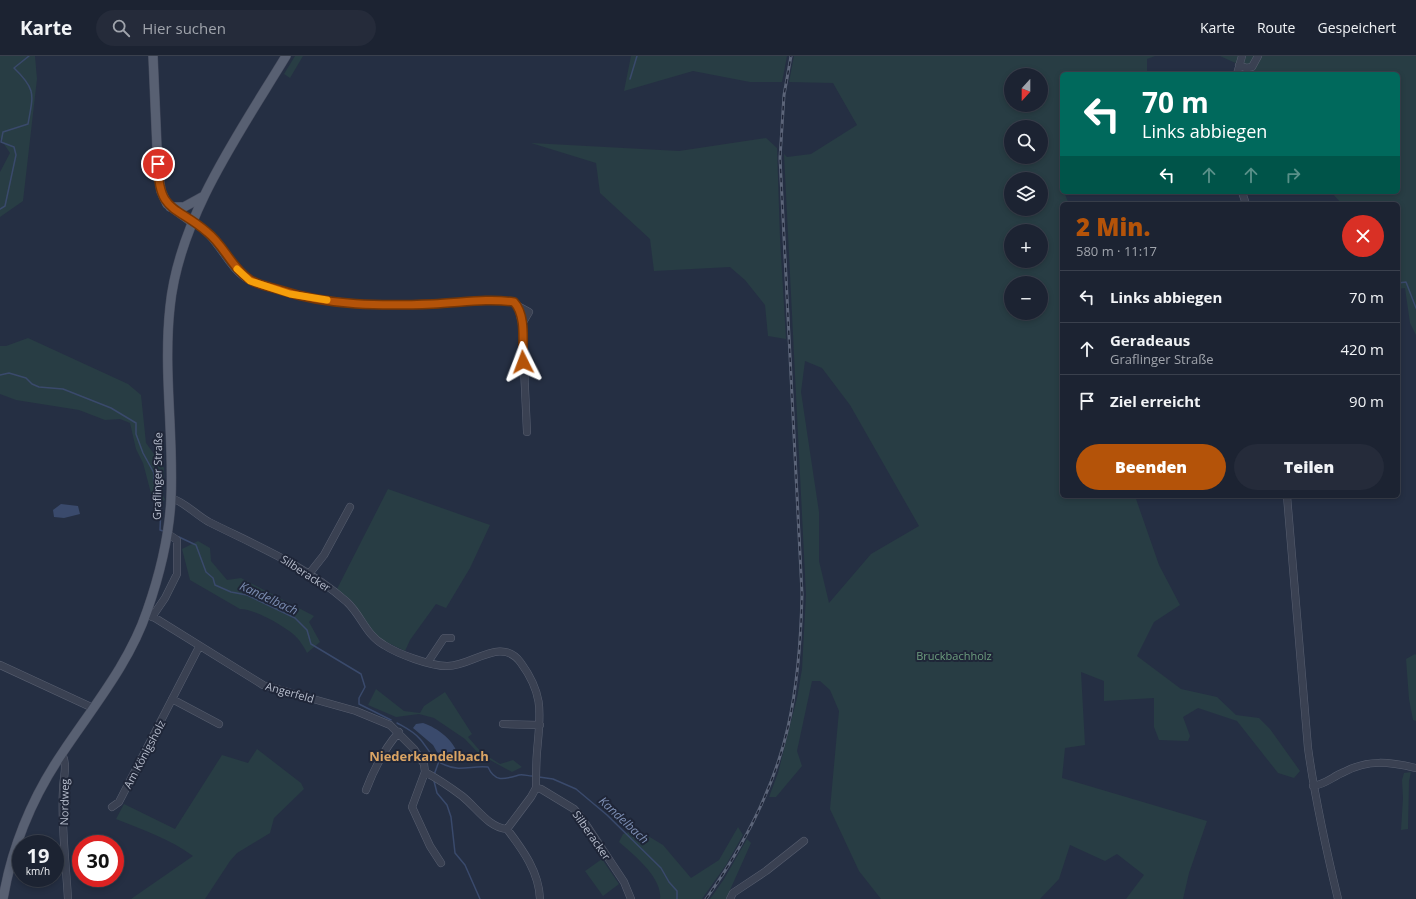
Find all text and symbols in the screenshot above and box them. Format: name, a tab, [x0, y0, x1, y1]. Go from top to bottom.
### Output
search box	[96, 10, 376, 46]
text: Karte	[20, 15, 72, 41]
icon: search	[110, 17, 132, 39]
text: Hier suchen	[142, 18, 226, 38]
text: Karte	[1200, 18, 1235, 37]
text: Route	[1257, 18, 1295, 37]
text: Gespeichert	[1317, 18, 1396, 37]
north arrow	[1004, 68, 1048, 112]
map controls	[1004, 68, 1048, 320]
text: 70 m	[1142, 83, 1209, 121]
icon: left	[1076, 88, 1128, 140]
text: Links abbiegen	[1142, 119, 1267, 143]
button: search	[1004, 120, 1048, 164]
pin	[141, 147, 175, 181]
icon: arrive	[147, 153, 169, 175]
icon: left	[1156, 164, 1178, 186]
icon: ahead	[1198, 164, 1220, 186]
icon: ahead	[1240, 164, 1262, 186]
icon: right	[1282, 164, 1304, 186]
button: layers	[1004, 172, 1048, 216]
text: 2 Min.	[1076, 210, 1150, 243]
button: close	[1342, 215, 1384, 257]
button: +	[1004, 224, 1048, 268]
text: 580 m · 11:17	[1076, 242, 1157, 260]
button: −	[1004, 276, 1048, 320]
icon: left	[1076, 286, 1098, 308]
text: Links abbiegen	[1110, 287, 1222, 307]
text: 70 m	[1349, 287, 1384, 307]
text: Geradeaus	[1110, 330, 1190, 350]
icon: ahead	[1076, 338, 1098, 360]
text: 420 m	[1340, 339, 1384, 359]
position arrow	[502, 341, 544, 383]
text: Graflinger Straße	[1110, 350, 1214, 368]
icon: arrive	[1076, 390, 1098, 412]
text: Ziel erreicht	[1110, 391, 1201, 411]
text: 90 m	[1349, 391, 1384, 411]
street label: Graflinger Straße	[149, 432, 165, 520]
button: Beenden	[1076, 444, 1226, 490]
button: Teilen	[1234, 444, 1384, 490]
street label: Silberacker	[278, 551, 334, 595]
water label: Kandelbach	[237, 577, 301, 619]
park label: Bruckbachholz	[916, 648, 992, 663]
street label: Angerfeld	[264, 678, 316, 706]
street label: Am Königsholz	[120, 717, 168, 791]
district label: Niederkandelbach	[369, 747, 489, 765]
street label: Nordweg	[56, 778, 72, 826]
water label: Kandelbach	[595, 792, 653, 848]
street label: Silberacker	[570, 807, 615, 863]
speed limit sign: 30	[72, 835, 124, 887]
text: 19	[27, 842, 49, 869]
text: km/h	[26, 864, 50, 878]

